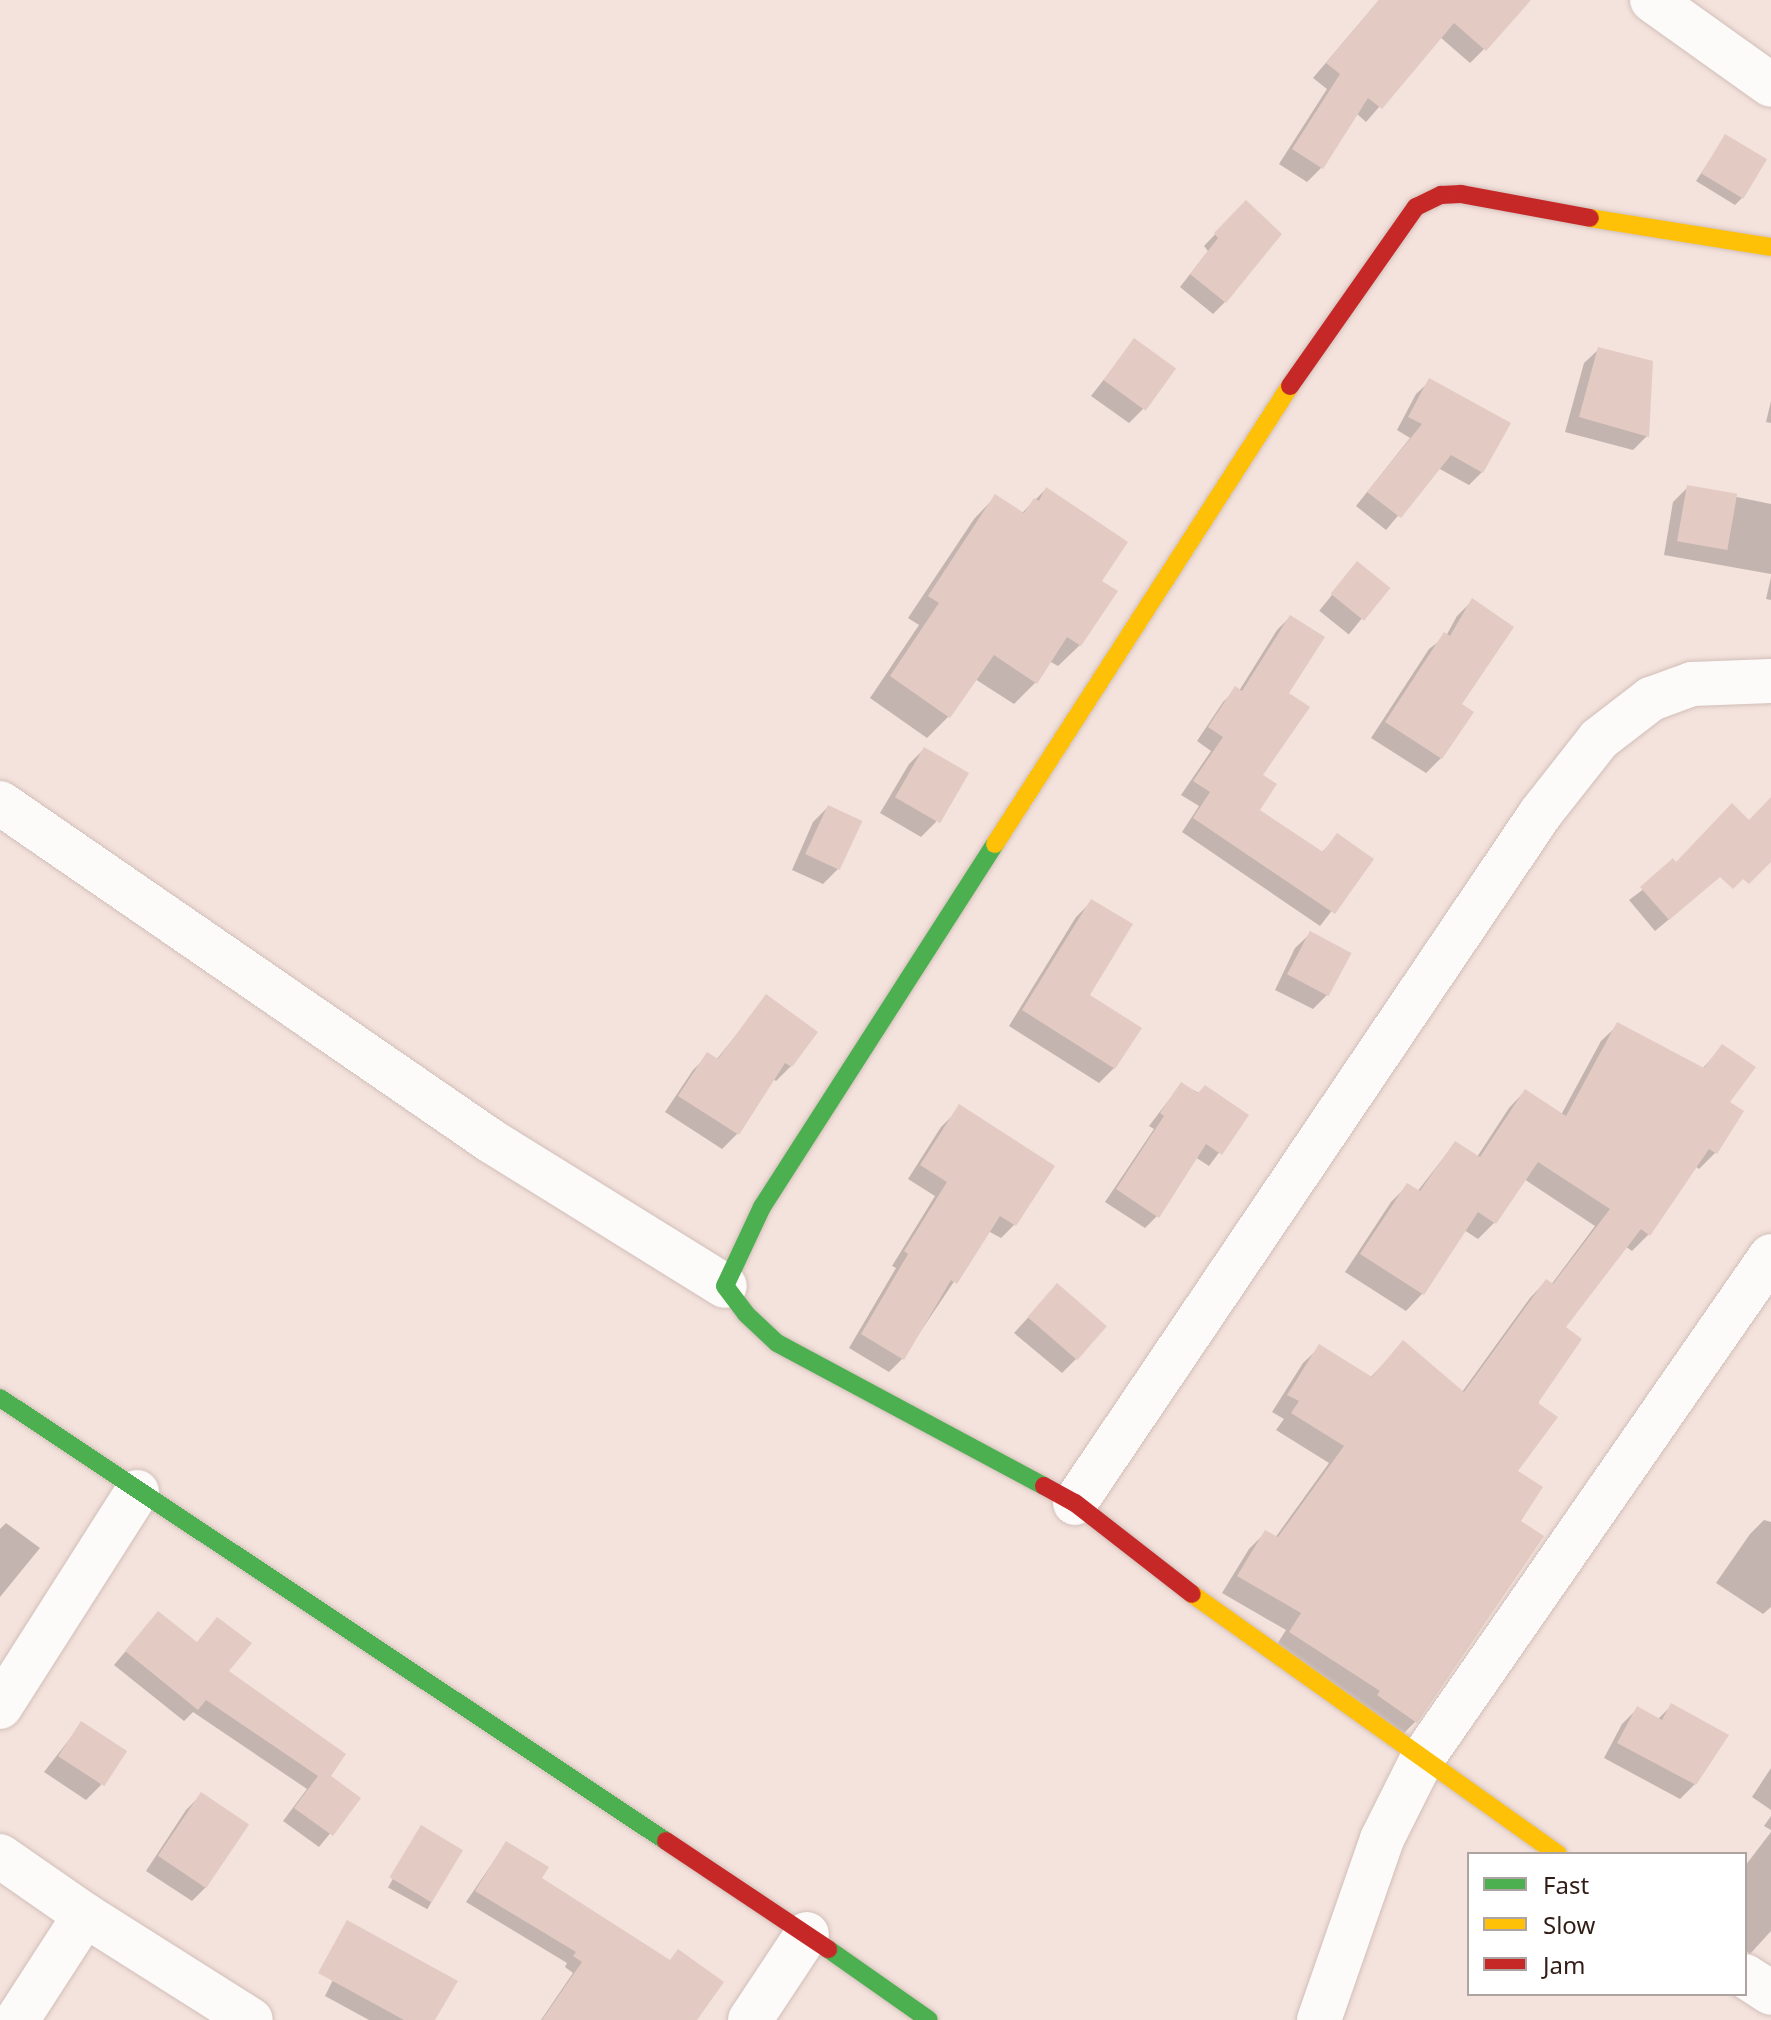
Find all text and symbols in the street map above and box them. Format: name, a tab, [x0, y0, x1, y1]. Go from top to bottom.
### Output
legend	[1467, 1852, 1747, 1996]
text: Fast	[1543, 1868, 1589, 1901]
text: Slow	[1543, 1908, 1595, 1941]
text: Jam	[1543, 1948, 1585, 1981]

